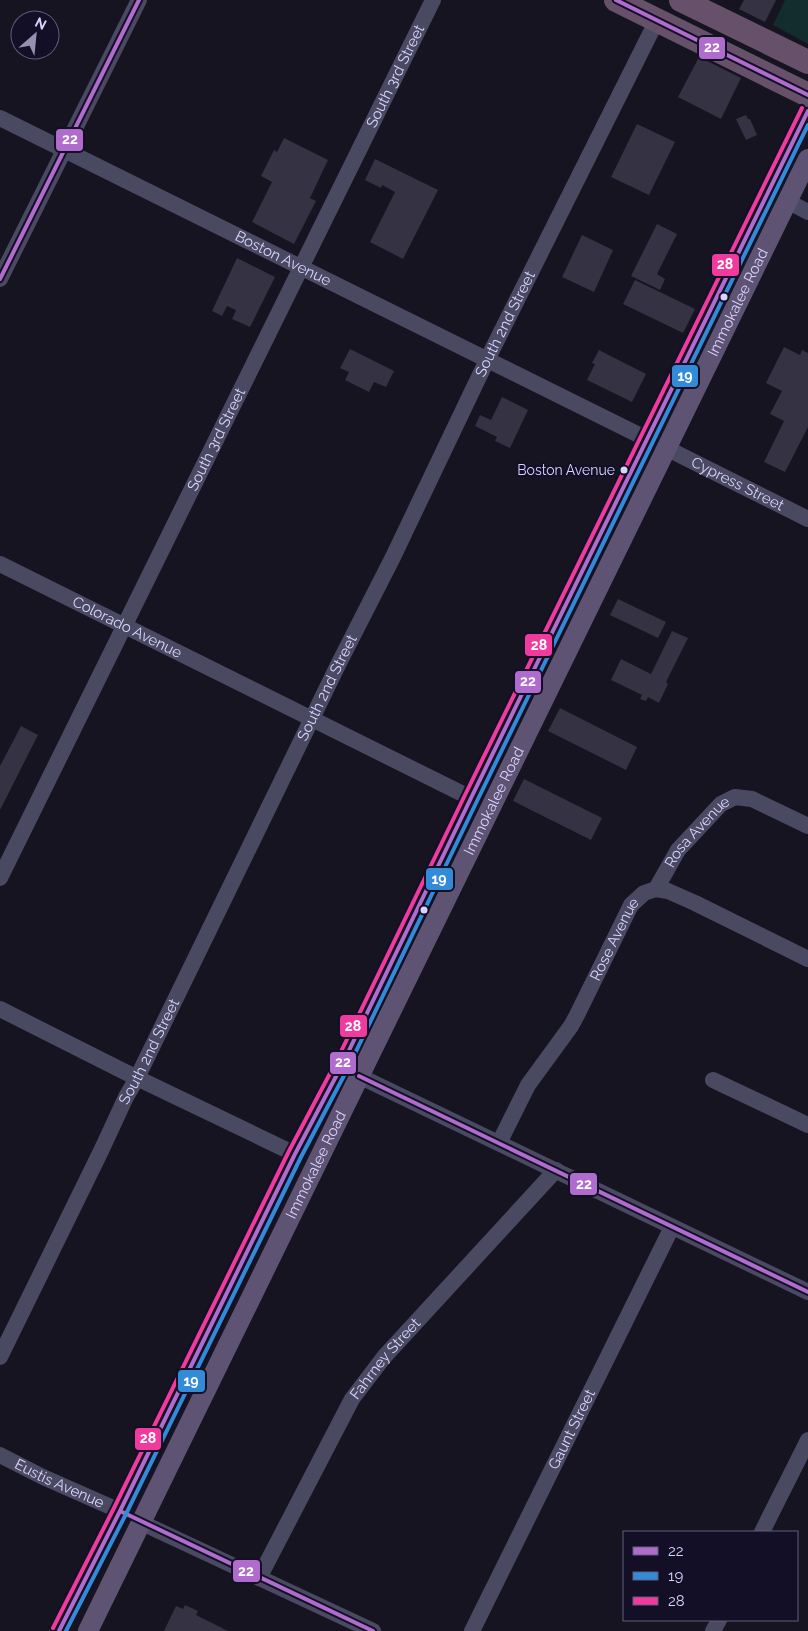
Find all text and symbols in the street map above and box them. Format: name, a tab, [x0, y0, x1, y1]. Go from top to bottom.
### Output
north arrow	[10, 10, 60, 60]
text: N	[33, 14, 49, 33]
street label: South 3rd Street	[362, 22, 428, 131]
line badge: 22	[698, 36, 726, 60]
text: 22	[704, 39, 720, 55]
line badge: 22	[55, 128, 84, 152]
text: 22	[62, 131, 78, 147]
street label: Boston Avenue	[232, 227, 334, 290]
street label: Immokalee Road	[704, 245, 772, 359]
line badge: 28	[711, 253, 740, 277]
text: 28	[717, 256, 733, 272]
street label: South 2nd Street	[471, 268, 539, 380]
unlabelled marker	[719, 292, 729, 302]
line badge: 19	[671, 364, 699, 388]
text: 19	[677, 368, 693, 384]
street label: South 3rd Street	[183, 385, 249, 494]
street label: Cypress Street	[688, 453, 787, 515]
place label: Boston Avenue	[517, 462, 615, 478]
marker: Boston Avenue	[619, 465, 629, 475]
street label: Colorado Avenue	[69, 592, 185, 662]
street label: South 2nd Street	[294, 632, 361, 744]
line badge: 28	[524, 633, 553, 657]
text: 28	[531, 637, 547, 653]
line badge: 22	[514, 670, 542, 694]
text: 22	[520, 673, 536, 689]
street label: Immokalee Road	[460, 744, 528, 858]
street label: Rosa Avenue	[661, 792, 733, 871]
line badge: 19	[425, 867, 454, 891]
text: 19	[431, 871, 447, 887]
street label: Rose Avenue	[586, 893, 643, 984]
unlabelled marker	[419, 905, 429, 915]
street label: South 2nd Street	[115, 996, 183, 1107]
line badge: 28	[339, 1014, 368, 1038]
text: 28	[345, 1018, 361, 1034]
line badge: 22	[329, 1051, 357, 1075]
text: 22	[335, 1054, 351, 1070]
street label: Immokalee Road	[282, 1108, 350, 1222]
line badge: 22	[569, 1172, 598, 1196]
text: 22	[576, 1176, 592, 1192]
street label: Fahrney Street	[346, 1314, 424, 1403]
line badge: 19	[177, 1369, 206, 1393]
text: 19	[183, 1373, 199, 1389]
street label: Gaunt Street	[544, 1386, 599, 1472]
line badge: 28	[134, 1427, 162, 1451]
text: 28	[140, 1430, 156, 1446]
street label: Eustis Avenue	[12, 1455, 107, 1512]
legend	[623, 1531, 798, 1621]
text: 22	[668, 1542, 684, 1560]
line badge: 22	[232, 1559, 261, 1583]
text: 22	[238, 1563, 254, 1579]
text: 19	[668, 1567, 683, 1585]
text: 28	[668, 1592, 685, 1610]

